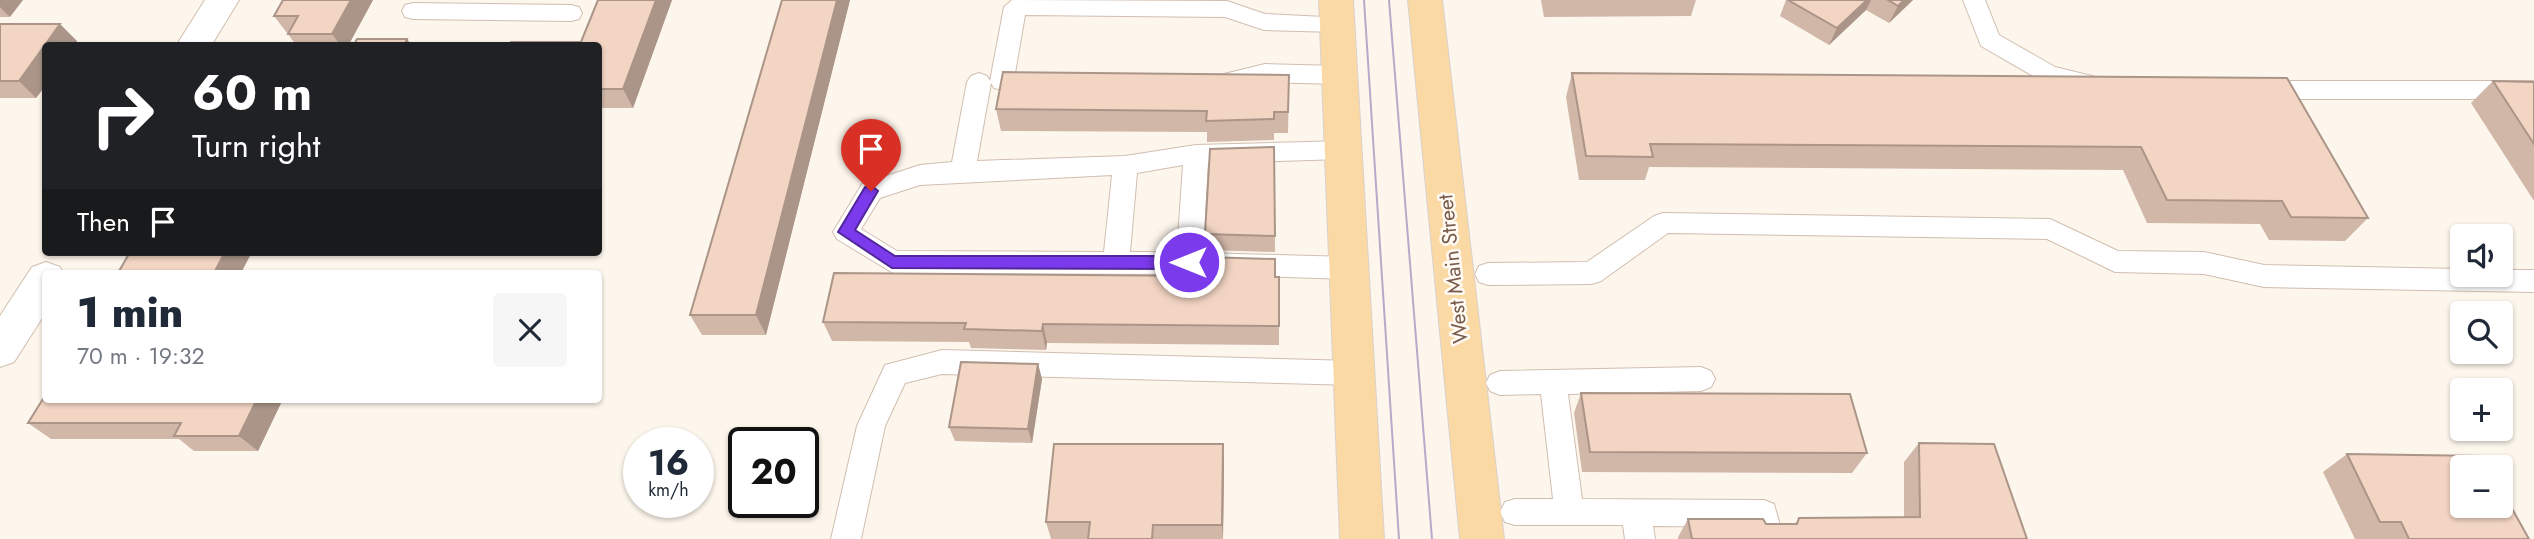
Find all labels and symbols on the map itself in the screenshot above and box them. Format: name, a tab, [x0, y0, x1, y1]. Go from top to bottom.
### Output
pin	[841, 119, 901, 191]
street label: West Main Street	[1430, 193, 1476, 345]
position arrow	[1152, 225, 1226, 299]
speed limit sign: 20	[728, 427, 819, 518]

